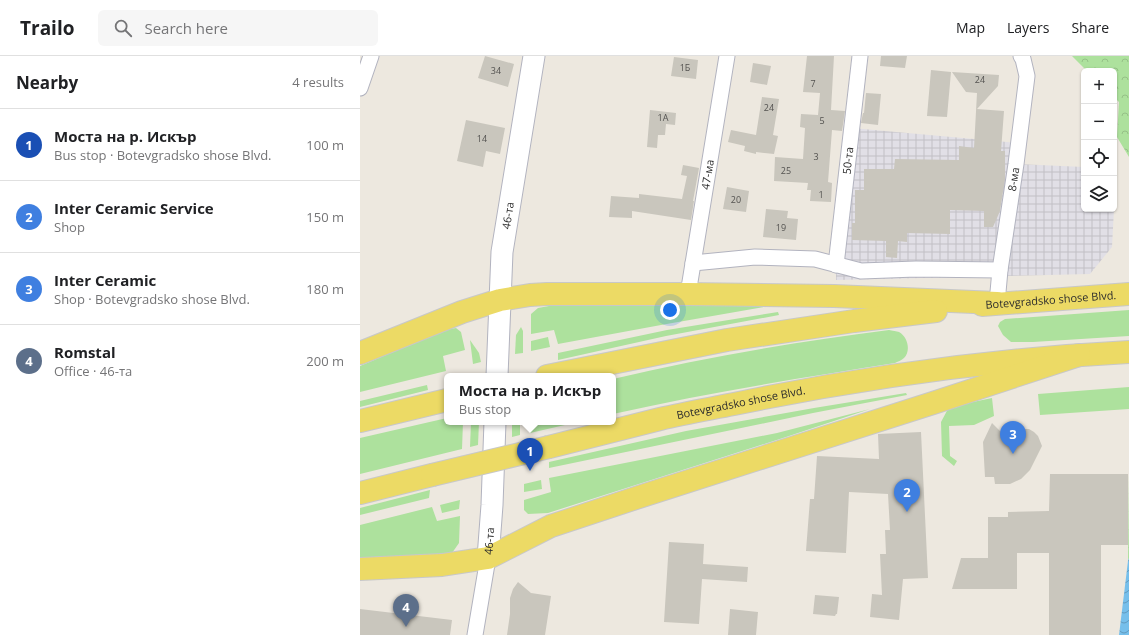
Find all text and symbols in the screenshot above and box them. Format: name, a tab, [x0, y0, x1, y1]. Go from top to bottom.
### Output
search box	[98, 10, 378, 46]
text: Trailo	[20, 15, 74, 41]
icon: search	[112, 17, 134, 39]
text: Search here	[144, 18, 228, 38]
text: Map	[956, 18, 985, 37]
text: Layers	[1007, 18, 1049, 37]
text: Share	[1071, 18, 1109, 37]
house number: 1Б	[680, 61, 691, 74]
house number: 34	[491, 64, 501, 77]
map controls	[1081, 68, 1117, 212]
button: +	[1081, 68, 1117, 104]
text: Nearby	[16, 71, 78, 94]
text: 4 results	[292, 73, 344, 91]
house number: 24	[975, 73, 985, 86]
house number: 7	[810, 77, 816, 90]
house number: 24	[764, 101, 774, 114]
button: −	[1081, 104, 1117, 140]
house number: 1А	[658, 111, 669, 124]
house number: 5	[819, 114, 825, 127]
text: Моста на р. Искър	[54, 126, 196, 146]
house number: 14	[477, 132, 487, 145]
text: 1	[25, 136, 33, 154]
text: 100 m	[306, 136, 344, 154]
button: locate	[1081, 140, 1117, 176]
text: Bus stop · Botevgradsko shose Blvd.	[54, 146, 272, 164]
street label: 50-та	[838, 146, 856, 175]
house number: 3	[813, 150, 819, 163]
street label: 47-ма	[697, 158, 717, 191]
house number: 25	[781, 164, 791, 177]
street label: 8-ма	[1004, 166, 1022, 192]
button: layers	[1081, 176, 1117, 212]
house number: 1	[818, 188, 824, 201]
house number: 20	[731, 193, 741, 206]
text: Inter Ceramic Service	[54, 198, 214, 218]
street label: 46-та	[498, 201, 517, 230]
text: 2	[25, 208, 33, 226]
text: 150 m	[306, 208, 344, 226]
text: Shop	[54, 218, 85, 236]
house number: 19	[776, 221, 786, 234]
text: Inter Ceramic	[54, 270, 156, 290]
text: 3	[25, 280, 33, 298]
text: 180 m	[306, 280, 344, 298]
street label: Botevgradsko shose Blvd.	[985, 287, 1117, 312]
text: Shop · Botevgradsko shose Blvd.	[54, 290, 250, 308]
your location	[660, 300, 680, 320]
text: Romstal	[54, 342, 116, 362]
text: 4	[25, 352, 33, 370]
text: 200 m	[306, 352, 344, 370]
text: Office · 46-та	[54, 362, 132, 380]
popup	[444, 373, 616, 425]
text: Моста на р. Искър	[459, 380, 601, 400]
street label: Botevgradsko shose Blvd.	[675, 382, 807, 422]
text: Bus stop	[459, 400, 511, 418]
pin: 3	[1000, 421, 1026, 454]
pin: 1	[517, 438, 543, 471]
pin: 2	[894, 479, 920, 512]
street label: 46-та	[480, 527, 497, 555]
pin: 4	[393, 594, 419, 627]

